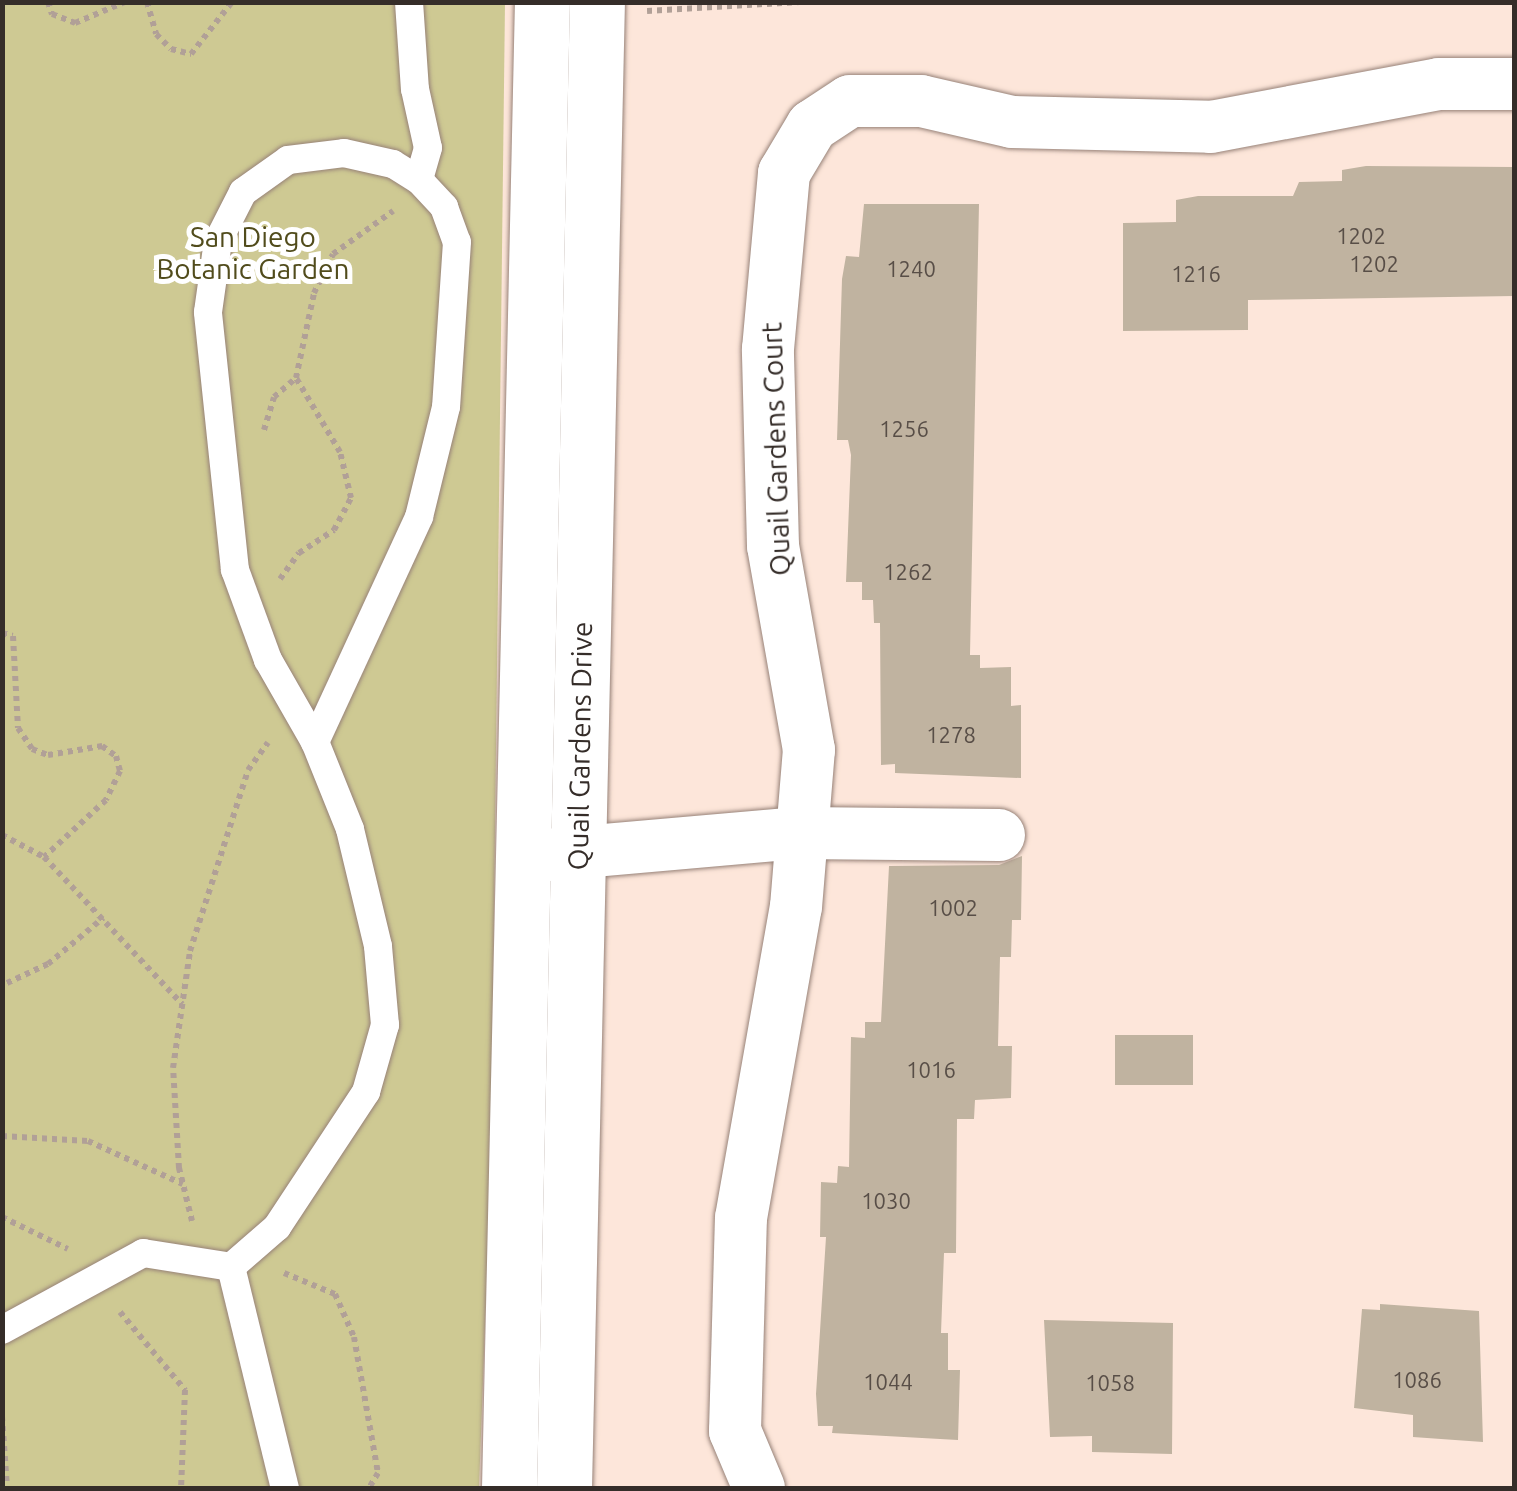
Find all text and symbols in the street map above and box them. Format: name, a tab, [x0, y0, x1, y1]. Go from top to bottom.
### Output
park label: San Diego Botanic Garden	[156, 220, 350, 286]
house number: 1202	[1336, 223, 1386, 249]
house number: 1202	[1349, 251, 1399, 277]
house number: 1240	[886, 256, 936, 282]
house number: 1216	[1171, 261, 1221, 287]
street label: Quail Gardens Court	[755, 322, 797, 576]
house number: 1256	[879, 416, 929, 442]
house number: 1262	[883, 559, 933, 585]
street label: Quail Gardens Drive	[561, 621, 599, 871]
house number: 1278	[926, 722, 976, 748]
house number: 1002	[928, 895, 978, 921]
house number: 1016	[906, 1057, 956, 1083]
house number: 1030	[861, 1188, 911, 1214]
house number: 1086	[1392, 1367, 1442, 1393]
house number: 1044	[863, 1369, 913, 1395]
house number: 1058	[1085, 1370, 1135, 1396]

